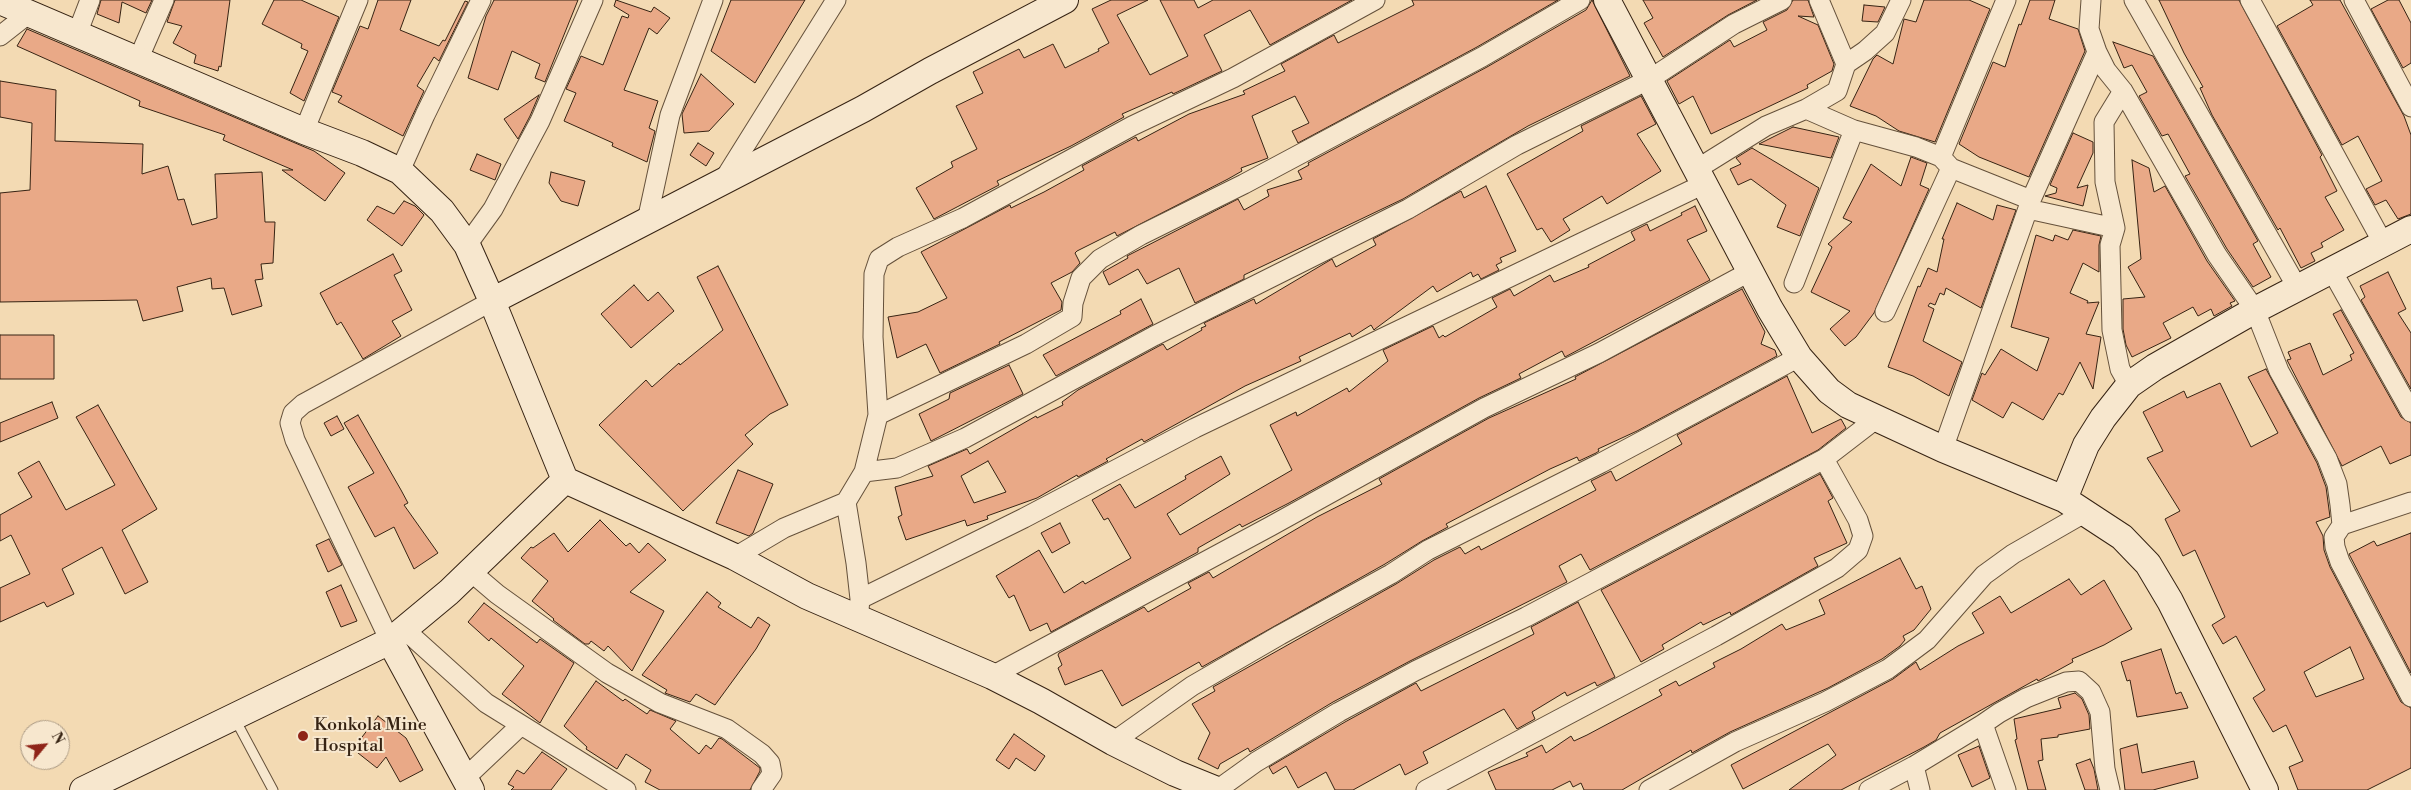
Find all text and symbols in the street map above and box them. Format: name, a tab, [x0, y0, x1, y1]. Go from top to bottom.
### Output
place label: Konkola Mine Hospital	[314, 715, 427, 758]
north arrow	[20, 720, 70, 770]
text: N	[47, 729, 68, 748]
marker: Konkola Mine Hospital	[296, 729, 310, 743]

